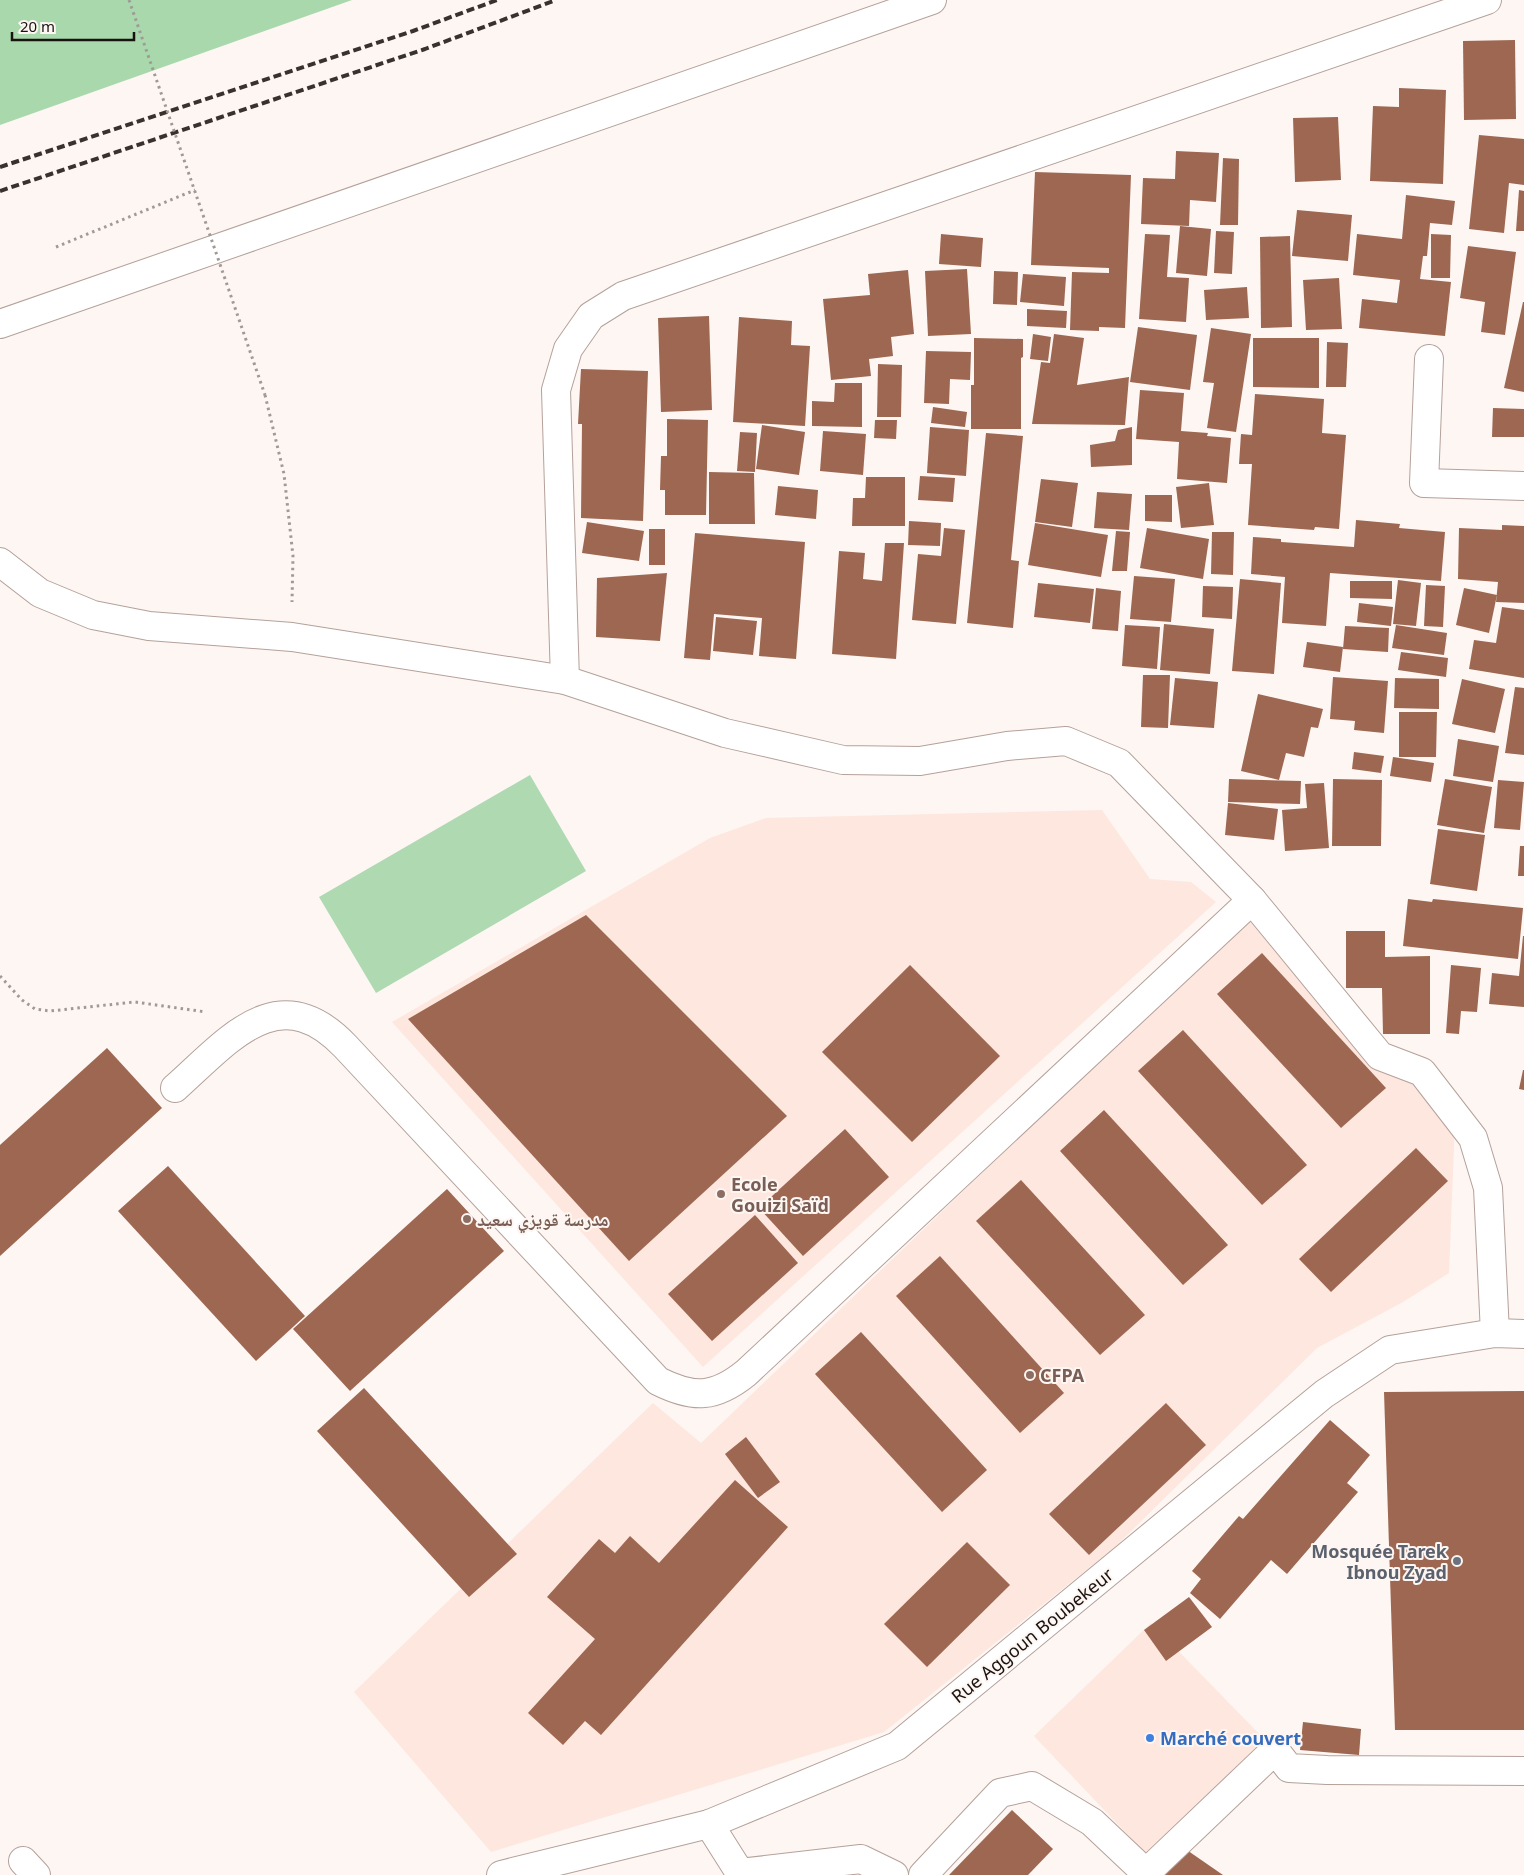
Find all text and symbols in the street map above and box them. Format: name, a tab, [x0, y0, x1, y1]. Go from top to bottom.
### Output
scale bar	[12, 10, 135, 42]
text: 20 m	[20, 16, 55, 36]
place label: Ecole Gouizi Saïd	[731, 1172, 829, 1217]
marker: Ecole Gouizi Saïd	[715, 1188, 727, 1200]
place label: مدرسة قويزي سعيد	[477, 1207, 608, 1234]
marker: مدرسة قويزي سعيد	[461, 1213, 473, 1225]
place label: CFPA	[1040, 1363, 1085, 1387]
marker: CFPA	[1024, 1369, 1036, 1381]
place label: Mosquée Tarek Ibnou Zyad	[1311, 1539, 1448, 1584]
marker: Mosquée Tarek Ibnou Zyad	[1451, 1555, 1463, 1567]
street label: Rue Aggoun Boubekeur	[946, 1562, 1118, 1708]
place label: Marché couvert	[1160, 1726, 1301, 1750]
marker: Marché couvert	[1144, 1732, 1156, 1744]

